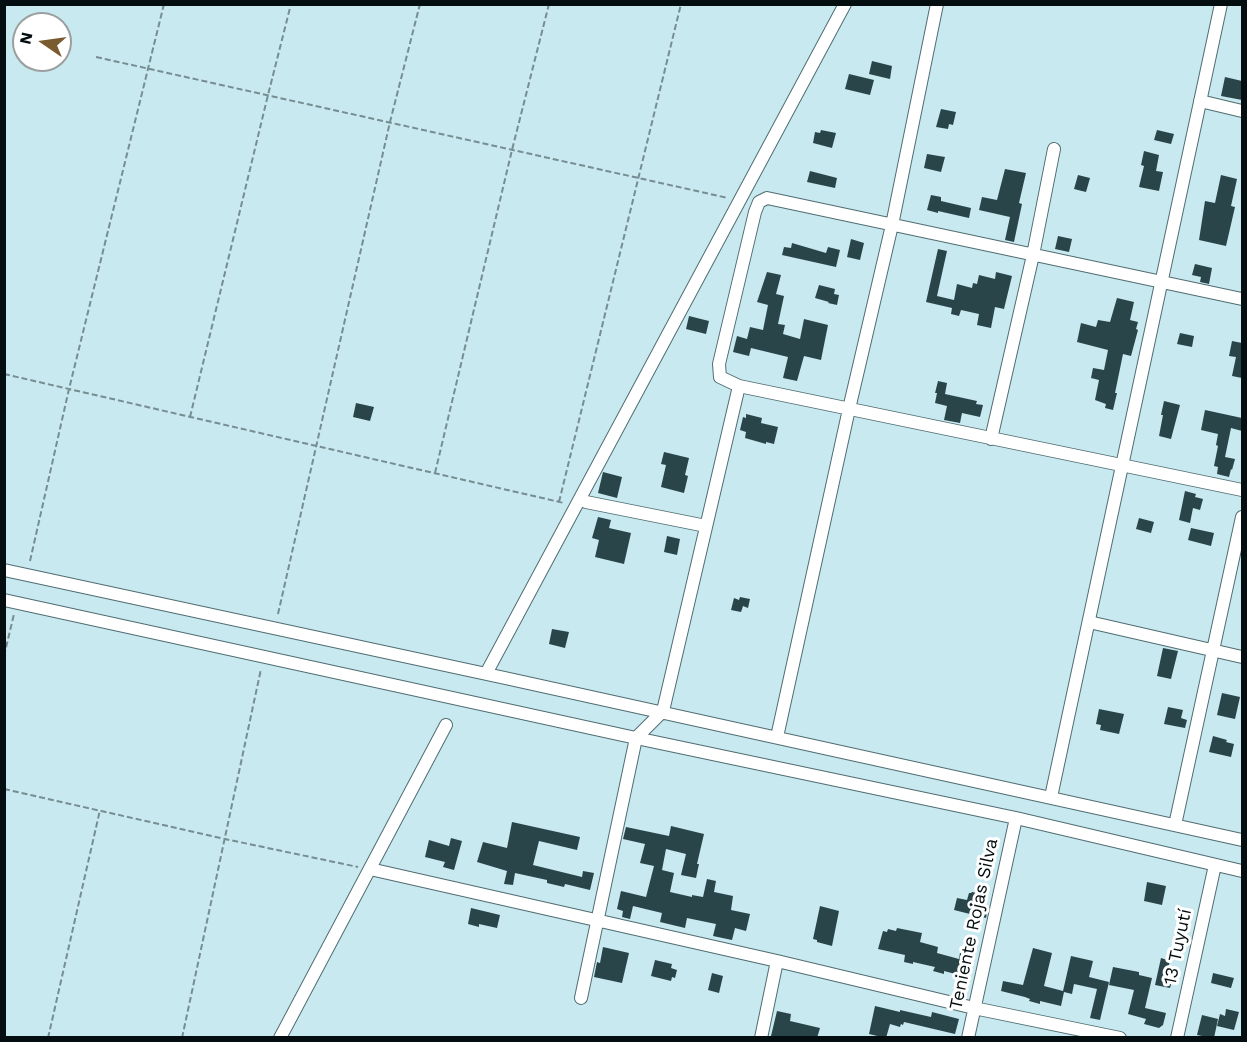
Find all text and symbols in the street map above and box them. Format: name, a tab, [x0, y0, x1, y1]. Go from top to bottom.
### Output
north arrow	[12, 12, 72, 72]
text: N	[15, 30, 37, 46]
street label: Teniente Rojas Silva	[945, 836, 1003, 1012]
street label: 13 Tuyutí	[1159, 907, 1197, 987]

